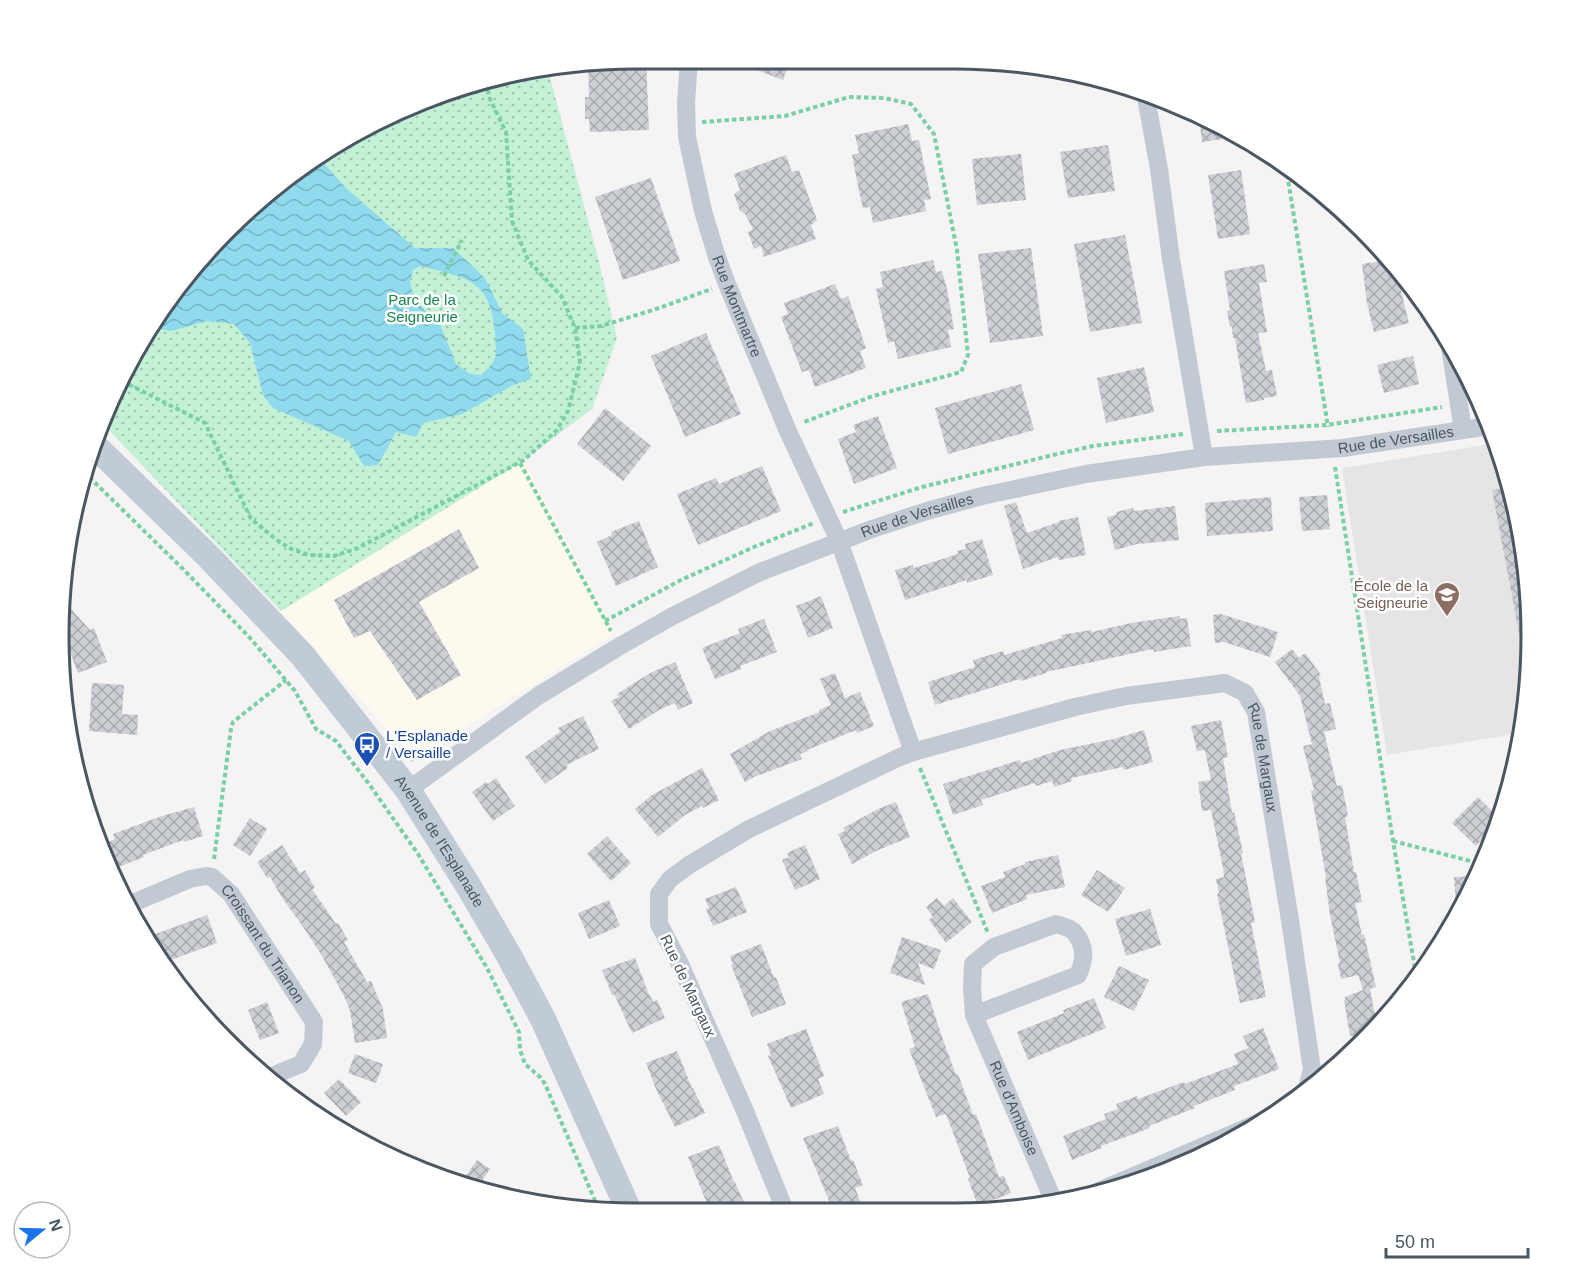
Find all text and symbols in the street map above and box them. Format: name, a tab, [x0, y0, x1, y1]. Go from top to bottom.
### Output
street label: Rue Montmartre	[709, 253, 765, 360]
park label: Parc de la Seigneurie	[386, 291, 458, 325]
street label: Rue de Versailles	[1337, 423, 1455, 457]
street label: Rue de Versailles	[858, 490, 975, 541]
place label: École de la Seigneurie	[1354, 577, 1429, 611]
school or university icon: École de la Seigneurie	[1432, 580, 1462, 618]
street label: Rue de Margaux	[1244, 700, 1281, 814]
place label: L'Esplanade / Versaille	[386, 727, 468, 761]
bus stop icon: L'Esplanade / Versaille	[352, 730, 382, 768]
street label: Avenue de l'Esplanade	[392, 772, 488, 910]
street label: Croissant du Trianon	[218, 880, 308, 1006]
street label: Rue de Margaux	[657, 932, 720, 1040]
street label: Rue d'Amboise	[987, 1058, 1042, 1158]
north arrow	[12, 1200, 72, 1260]
text: N	[46, 1217, 66, 1234]
scale bar	[1386, 1221, 1528, 1259]
text: 50 m	[1395, 1232, 1435, 1252]

